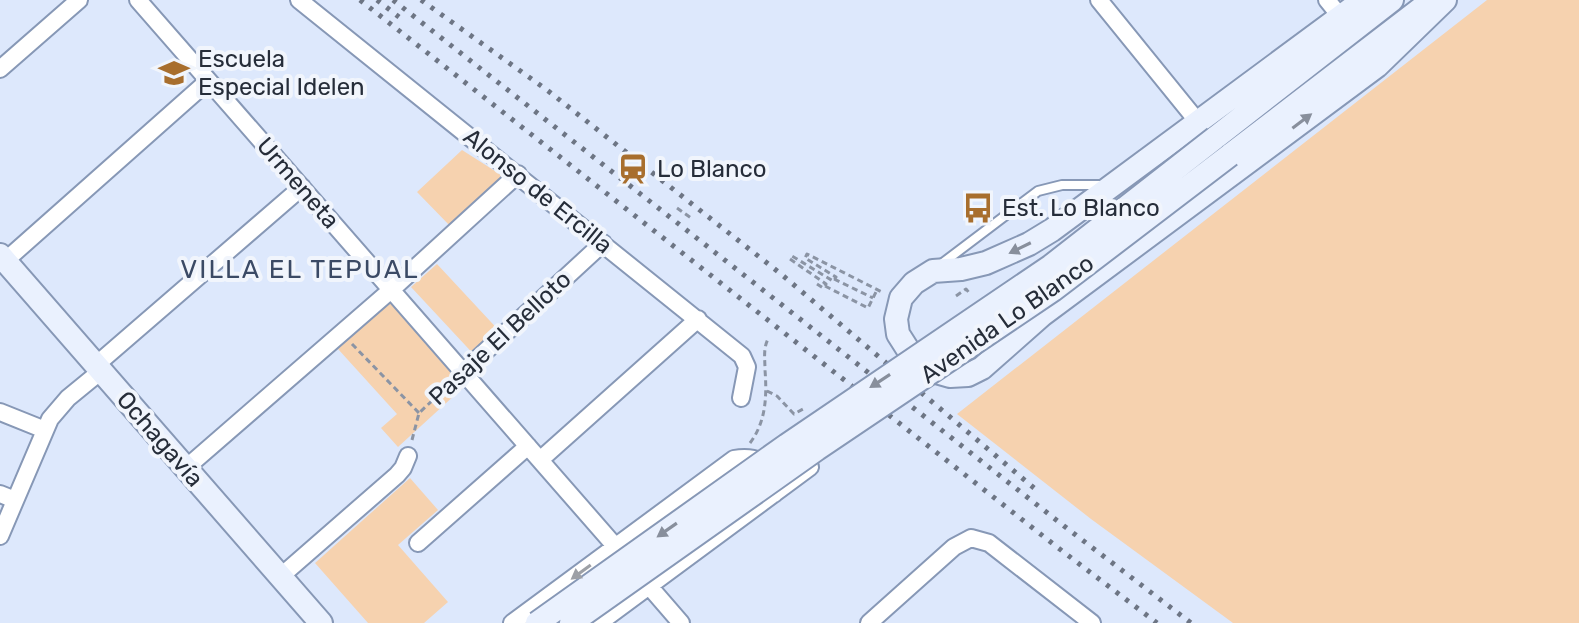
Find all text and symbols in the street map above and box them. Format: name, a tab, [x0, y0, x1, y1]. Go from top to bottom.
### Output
place label: Escuela Especial Idelen	[198, 45, 365, 101]
school or university icon: Escuela Especial Idelen	[157, 56, 191, 90]
one-way arrow	[1292, 114, 1312, 130]
street label: Alonso de Ercilla	[458, 122, 618, 260]
street label: Urmeneta	[251, 132, 345, 234]
station icon: Lo Blanco	[616, 152, 650, 186]
place label: Lo Blanco	[657, 155, 767, 183]
bus stop icon: Est. Lo Blanco	[961, 191, 995, 225]
place label: Est. Lo Blanco	[1002, 194, 1160, 222]
one-way arrow	[1009, 241, 1032, 255]
street label: Avenida Lo Blanco	[915, 249, 1099, 389]
district label: VILLA EL TEPUAL	[180, 254, 420, 285]
street label: Pasaje El Belloto	[423, 265, 577, 411]
one-way arrow	[870, 374, 891, 389]
street label: Ochagavía	[111, 386, 209, 492]
one-way arrow	[657, 522, 678, 537]
one-way arrow	[571, 563, 591, 579]

